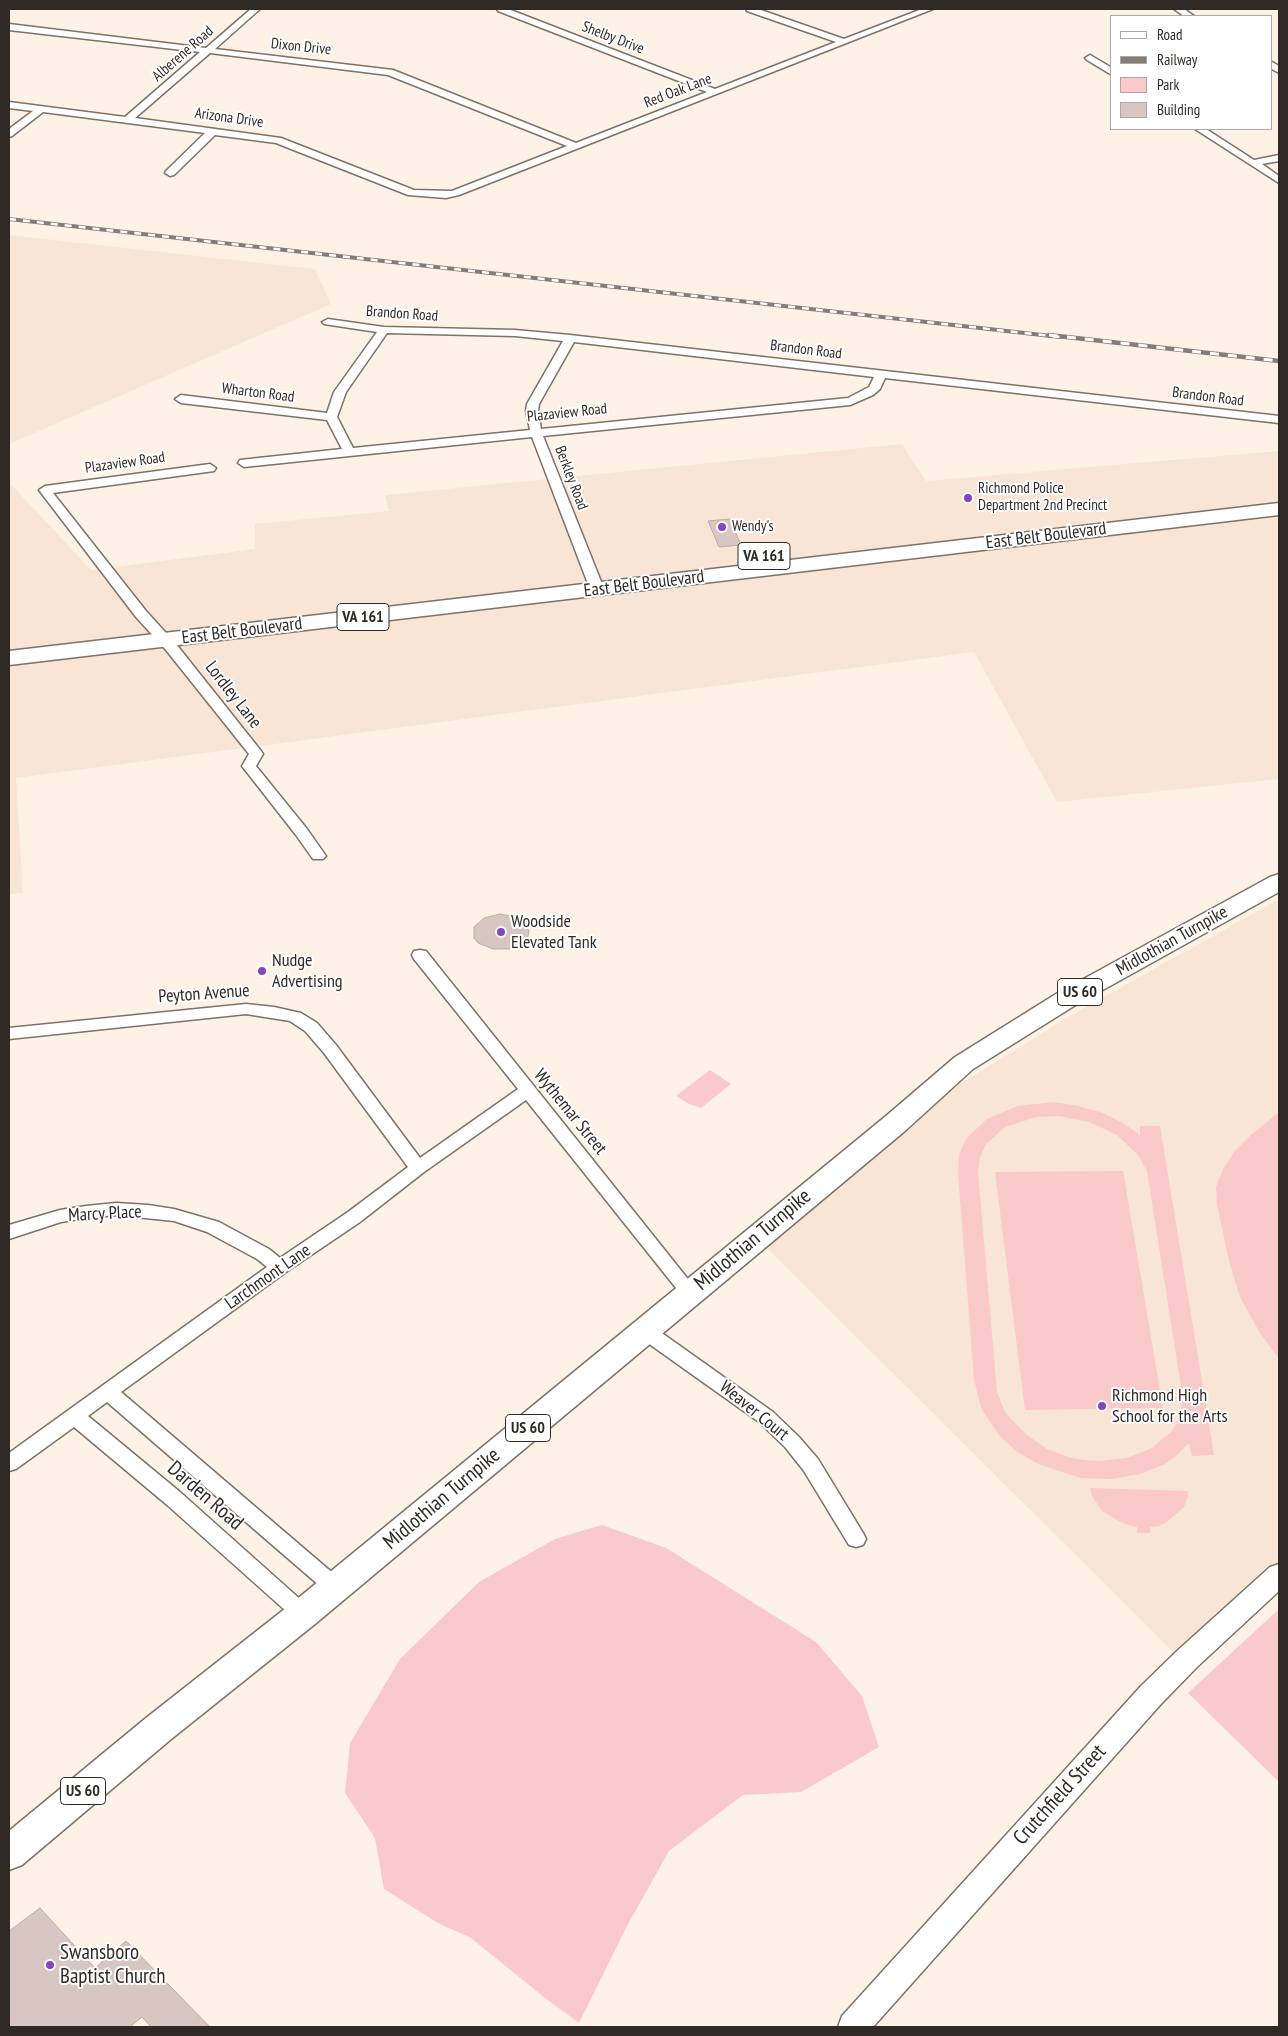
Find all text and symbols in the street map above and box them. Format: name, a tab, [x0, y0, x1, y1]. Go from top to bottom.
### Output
legend	[1110, 15, 1273, 130]
street label: Shelby Drive	[579, 18, 647, 58]
street label: Alberene Road	[149, 23, 217, 85]
text: Road	[1157, 25, 1183, 44]
street label: Dixon Drive	[270, 35, 332, 59]
text: Railway	[1157, 50, 1197, 69]
street label: Red Oak Lane	[642, 70, 714, 112]
text: Park	[1157, 75, 1179, 94]
text: Building	[1157, 100, 1200, 119]
street label: Arizona Drive	[193, 104, 265, 132]
street label: Brandon Road	[365, 303, 439, 325]
street label: Brandon Road	[769, 337, 843, 363]
street label: Wharton Road	[221, 380, 295, 406]
street label: Brandon Road	[1171, 384, 1245, 410]
street label: Plazaview Road	[526, 400, 608, 426]
street label: Berkley Road	[551, 443, 591, 513]
street label: Plazaview Road	[84, 448, 166, 478]
place label: Richmond Police Department 2nd Precinct	[978, 480, 1107, 515]
marker: Richmond Police Department 2nd Precinct	[962, 492, 974, 504]
place label: Wendy's	[732, 518, 773, 536]
street label: East Belt Boulevard	[985, 518, 1107, 554]
marker: Wendy's	[716, 521, 728, 533]
road number: VA 161	[738, 542, 790, 570]
street label: East Belt Boulevard	[583, 566, 705, 602]
road number: VA 161	[337, 604, 389, 630]
street label: East Belt Boulevard	[181, 613, 303, 649]
street label: Lordley Lane	[200, 657, 266, 733]
street label: Midlothian Turnpike	[1113, 902, 1231, 980]
place label: Woodside Elevated Tank	[511, 911, 597, 954]
marker: Woodside Elevated Tank	[495, 926, 507, 938]
place label: Nudge Advertising	[272, 950, 343, 992]
marker: Nudge Advertising	[256, 965, 268, 977]
road number: US 60	[1058, 979, 1102, 1006]
street label: Peyton Avenue	[158, 980, 250, 1008]
street label: Wythemar Street	[529, 1065, 611, 1159]
street label: Midlothian Turnpike	[690, 1184, 816, 1296]
street label: Marcy Place	[68, 1201, 142, 1227]
street label: Larchmont Lane	[221, 1240, 315, 1314]
street label: Weaver Court	[715, 1377, 793, 1445]
place label: Richmond High School for the Arts	[1112, 1385, 1228, 1428]
marker: Richmond High School for the Arts	[1096, 1400, 1108, 1412]
road number: US 60	[506, 1415, 550, 1442]
street label: Midlothian Turnpike	[379, 1443, 505, 1555]
street label: Darden Road	[162, 1456, 248, 1536]
street label: Crutchfield Street	[1008, 1740, 1112, 1850]
road number: US 60	[61, 1778, 106, 1804]
place label: Swansboro Baptist Church	[60, 1940, 166, 1990]
marker: Swansboro Baptist Church	[44, 1959, 56, 1971]

